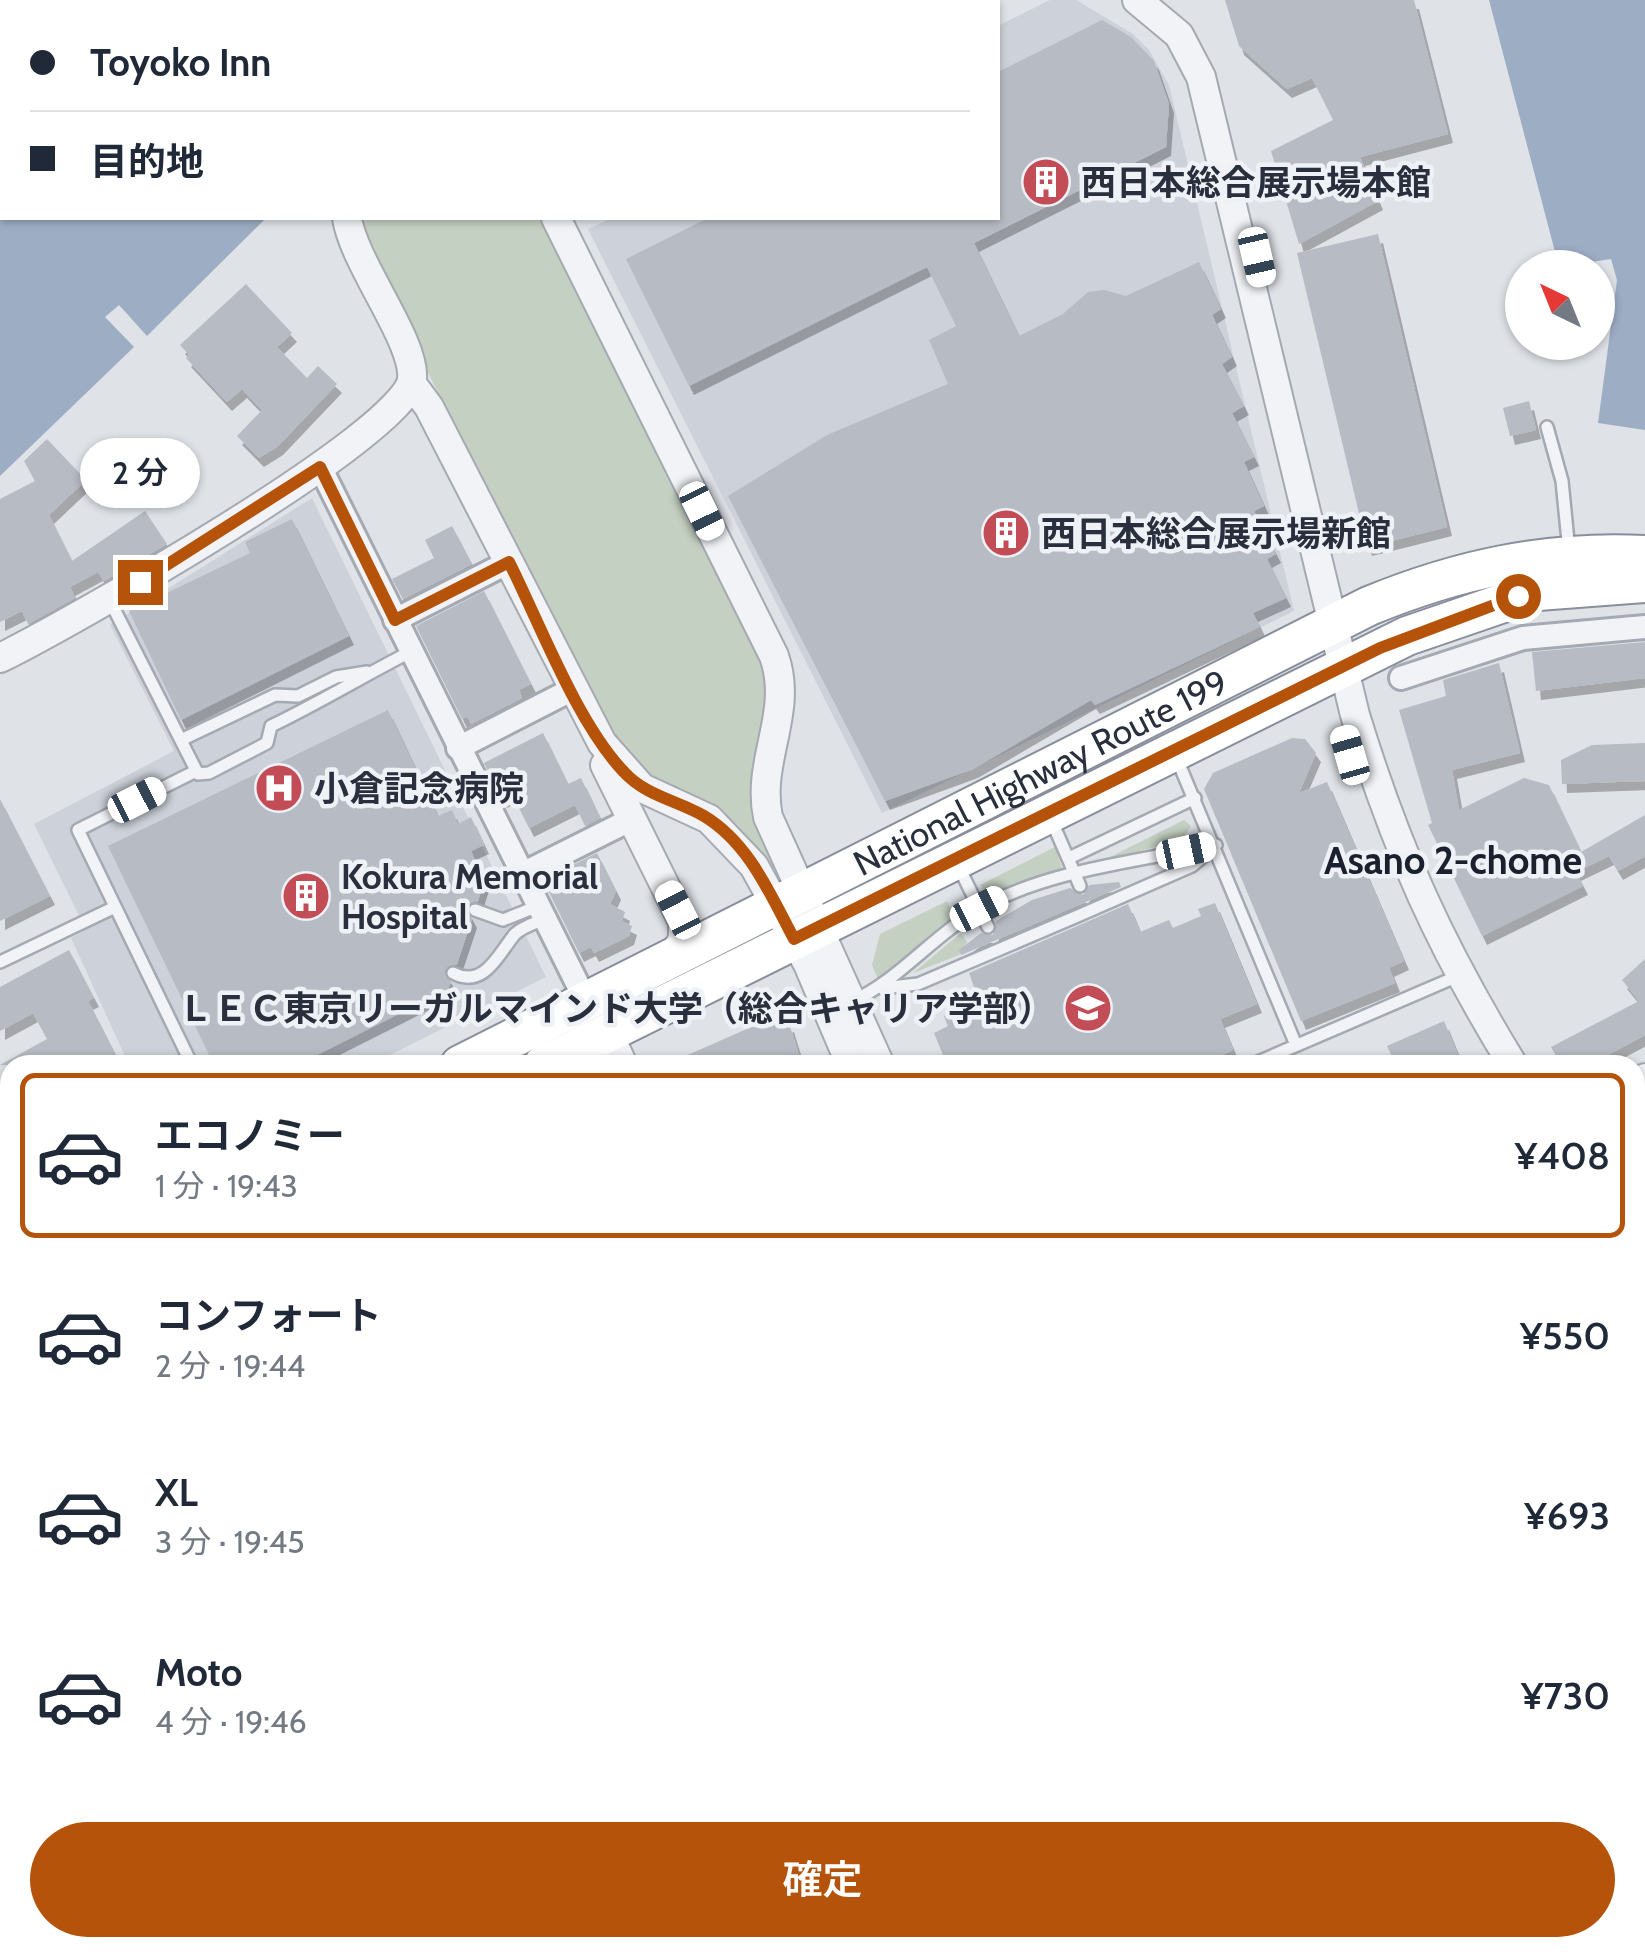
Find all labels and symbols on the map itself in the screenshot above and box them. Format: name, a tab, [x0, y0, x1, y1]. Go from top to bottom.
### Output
building icon: 西日本総合展示場本館	[1020, 156, 1072, 208]
place label: 西日本総合展示場本館	[1081, 161, 1431, 204]
car	[1236, 224, 1278, 290]
north arrow	[1505, 250, 1615, 360]
callout: 2 分	[80, 437, 200, 507]
car	[675, 477, 729, 545]
building icon: 西日本総合展示場新館	[980, 507, 1032, 559]
place label: 西日本総合展示場新館	[1041, 512, 1391, 555]
route end	[118, 560, 163, 605]
route start	[1496, 574, 1541, 619]
street label: National Highway Route 199	[846, 660, 1234, 884]
car	[1327, 722, 1373, 788]
hospital icon: 小倉記念病院	[253, 762, 305, 814]
place label: 小倉記念病院	[314, 767, 524, 810]
car	[103, 773, 171, 827]
car	[1154, 830, 1218, 872]
district label: Asano 2-chome	[1324, 837, 1582, 884]
place label: Kokura Memorial Hospital	[341, 855, 598, 938]
building icon: Kokura Memorial Hospital	[280, 870, 332, 922]
car	[651, 876, 705, 944]
car	[945, 882, 1013, 936]
school or university icon: ＬＥＣ東京リーガルマインド大学（総合キャリア学部）	[1062, 982, 1114, 1034]
place label: ＬＥＣ東京リーガルマインド大学（総合キャリア学部）	[178, 987, 1053, 1030]

